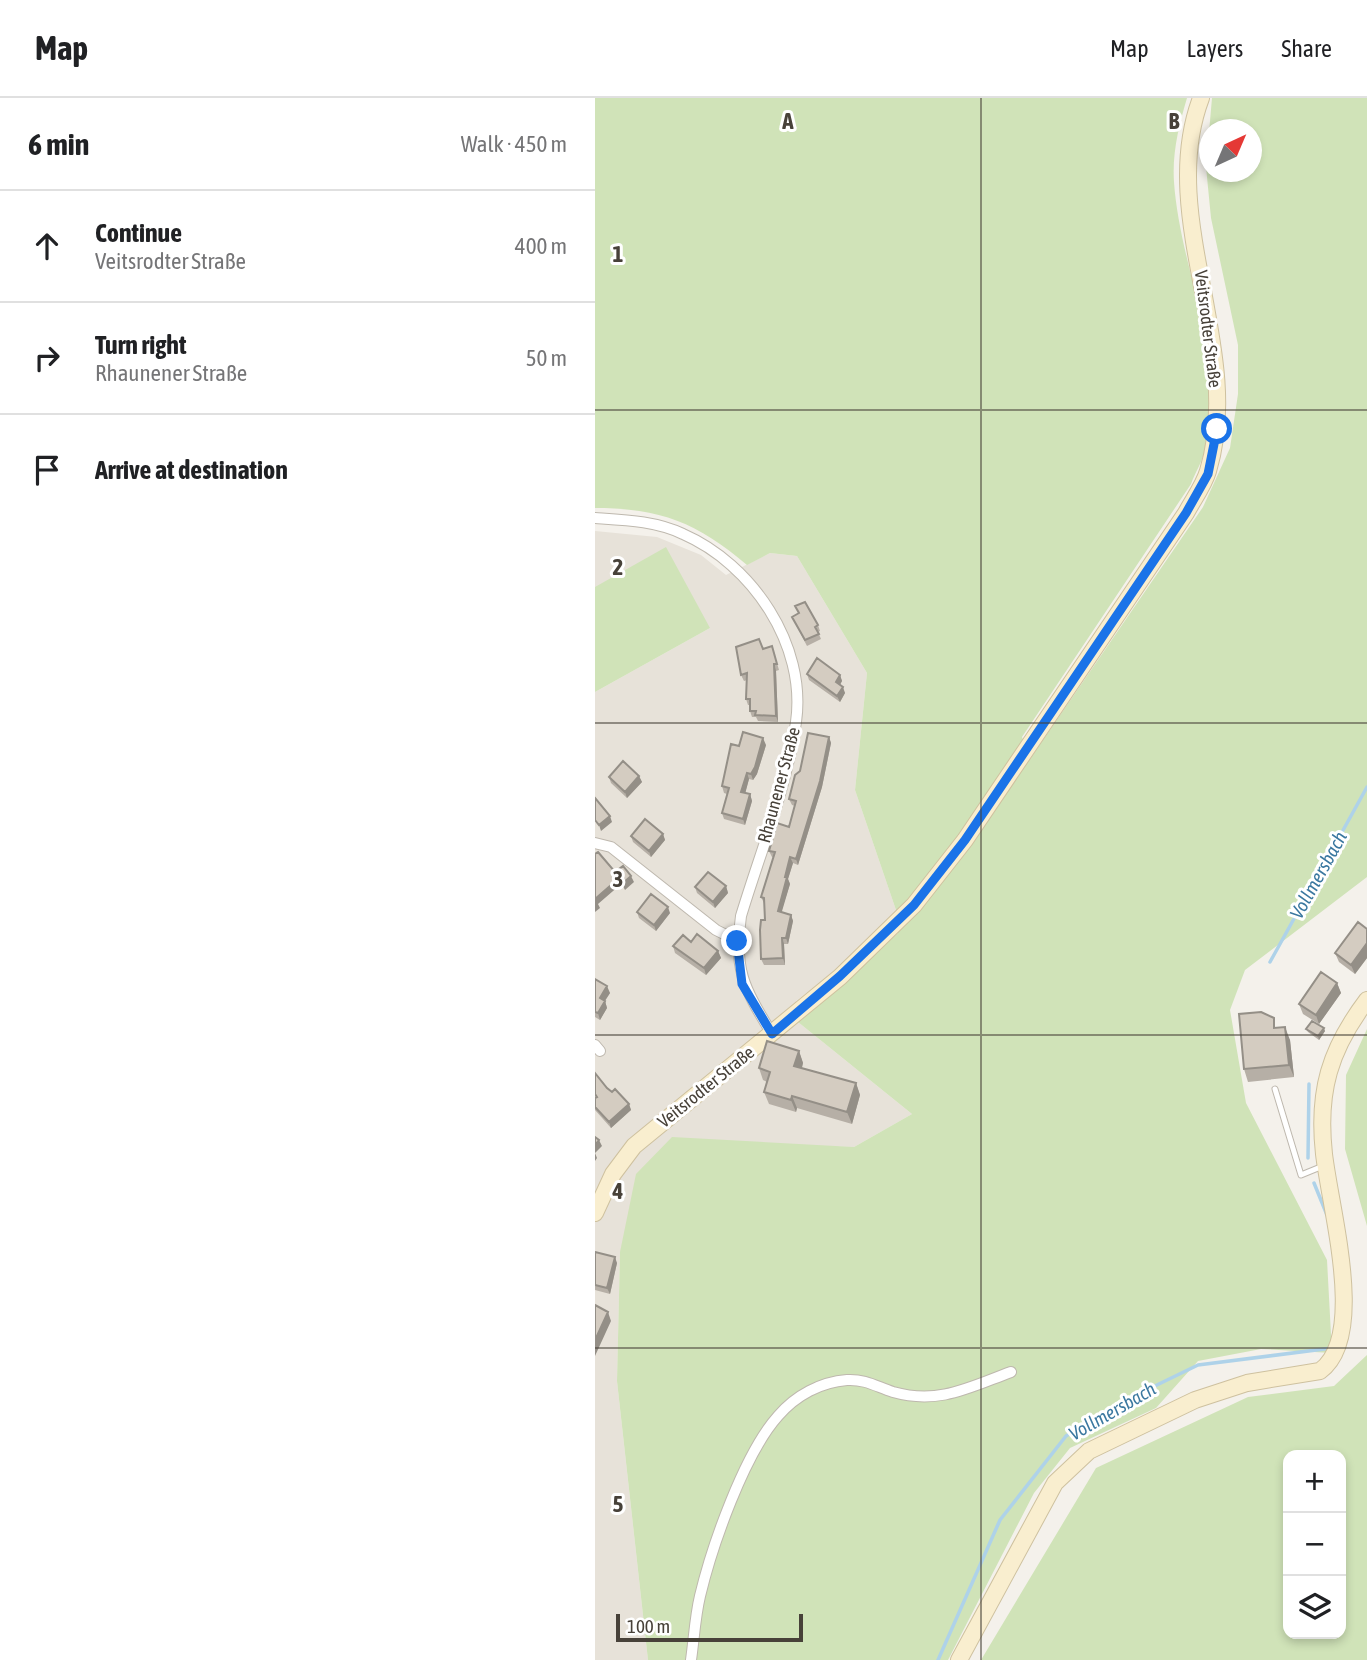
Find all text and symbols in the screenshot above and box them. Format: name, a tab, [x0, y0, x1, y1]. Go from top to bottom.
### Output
text: Map	[35, 29, 88, 67]
text: Map	[1110, 35, 1149, 62]
text: Layers	[1187, 35, 1243, 62]
text: Share	[1281, 35, 1332, 62]
text: A	[781, 108, 794, 134]
text: B	[1169, 108, 1180, 134]
north arrow	[1199, 119, 1262, 182]
text: 6 min	[28, 127, 89, 161]
text: Walk · 450 m	[461, 131, 567, 157]
text: Continue	[95, 218, 182, 248]
icon: ahead	[28, 227, 66, 265]
text: 400 m	[515, 233, 567, 259]
text: 1	[613, 241, 624, 267]
text: Veitsrodter Straße	[95, 248, 246, 274]
street label: Veitsrodter Straße	[1191, 269, 1226, 389]
text: Turn right	[95, 330, 186, 360]
icon: right	[28, 339, 66, 377]
text: 50 m	[526, 345, 567, 371]
text: Rhaunener Straße	[95, 360, 247, 386]
route start	[1201, 413, 1232, 444]
icon: arrive	[28, 451, 66, 489]
text: Arrive at destination	[95, 455, 288, 485]
text: 2	[613, 554, 623, 580]
street label: Rhaunener Straße	[753, 725, 804, 845]
water label: Vollmersbach	[1285, 827, 1351, 923]
text: 3	[613, 866, 623, 892]
route end	[721, 925, 752, 956]
street label: Veitsrodter Straße	[653, 1041, 758, 1132]
text: 4	[612, 1178, 624, 1204]
water label: Vollmersbach	[1065, 1377, 1159, 1445]
map controls	[1283, 1450, 1346, 1639]
button: +	[1283, 1450, 1346, 1513]
text: 5	[613, 1491, 624, 1517]
button: −	[1283, 1513, 1346, 1576]
button: layers	[1283, 1576, 1346, 1639]
scale bar	[616, 1611, 803, 1643]
text: 100 m	[627, 1615, 670, 1637]

